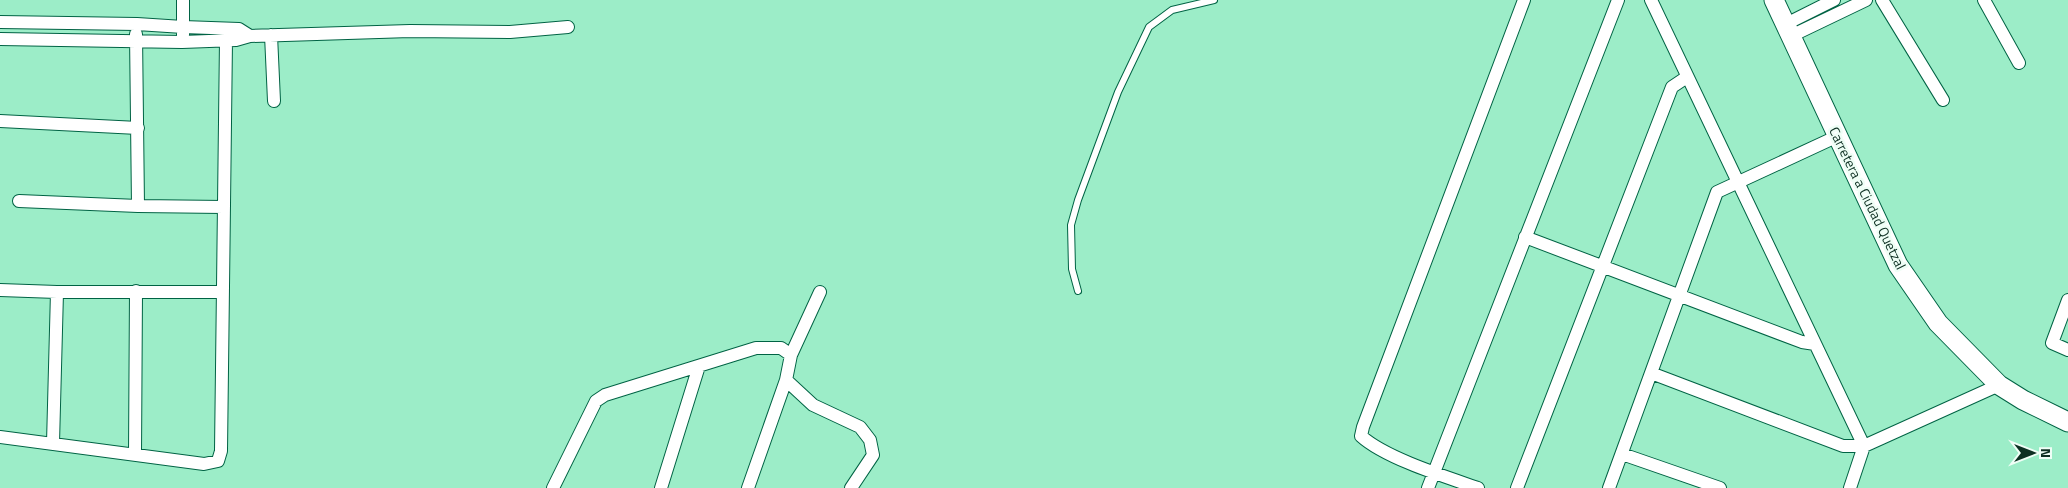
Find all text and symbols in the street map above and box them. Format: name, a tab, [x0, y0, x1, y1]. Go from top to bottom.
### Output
street label: Carretera a Ciudad Quetzal	[1824, 123, 1912, 273]
north arrow	[2008, 428, 2058, 478]
text: N	[2036, 448, 2057, 458]

